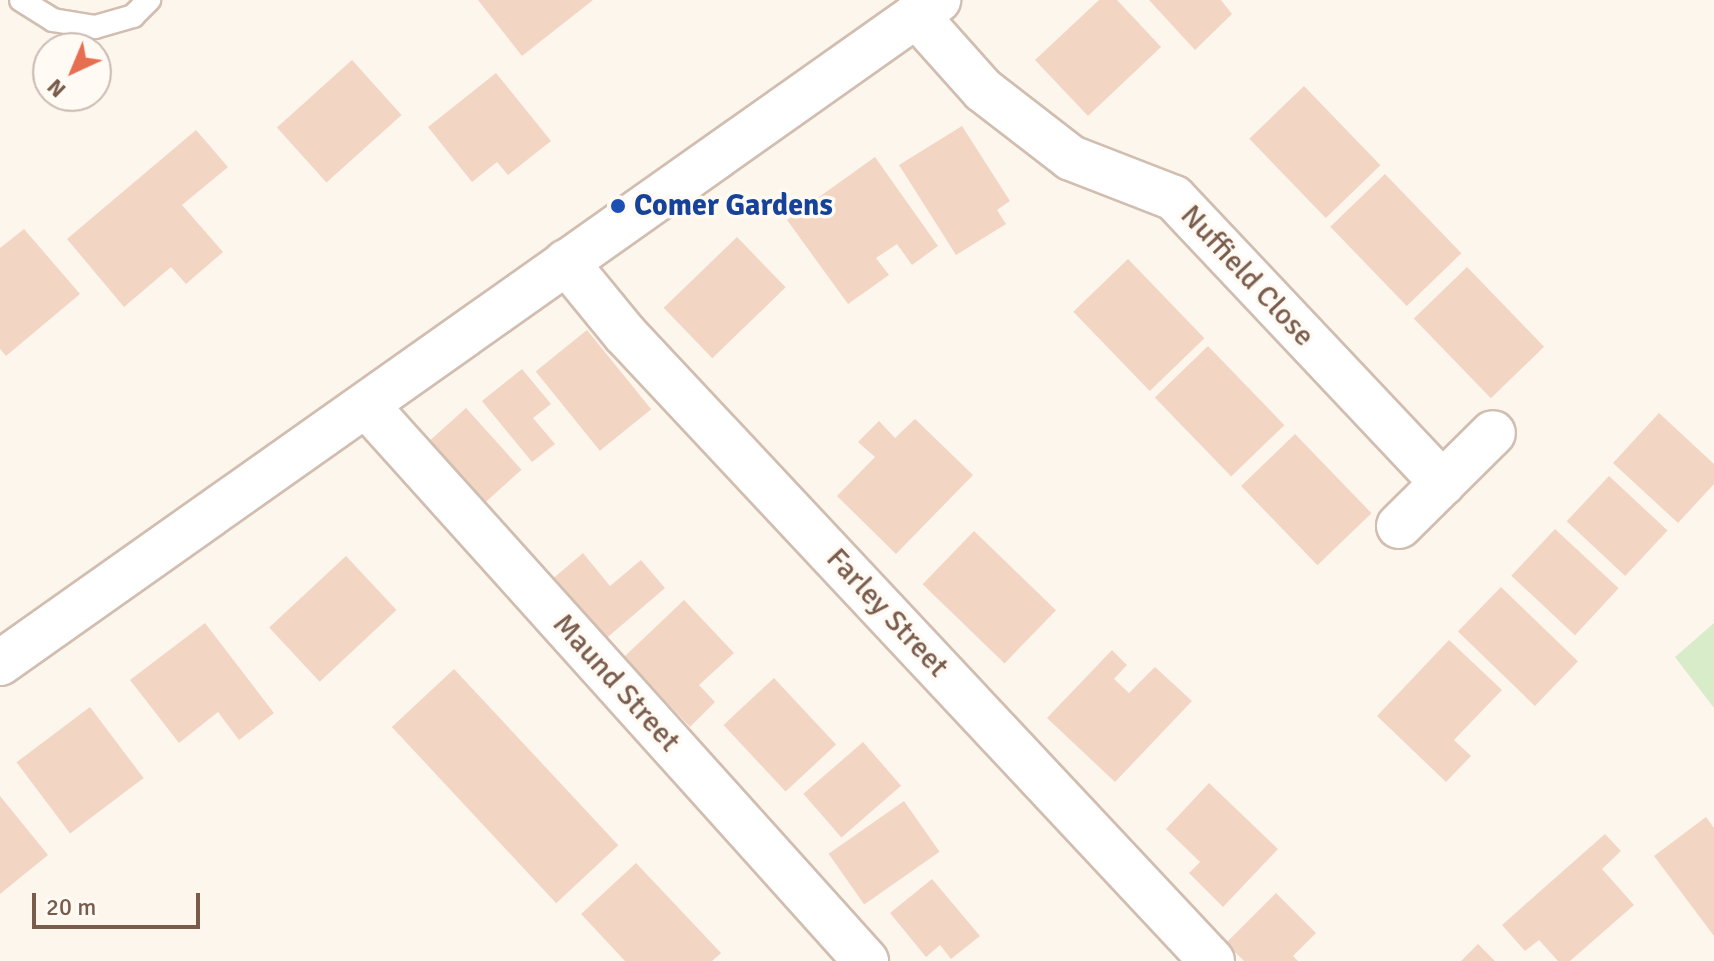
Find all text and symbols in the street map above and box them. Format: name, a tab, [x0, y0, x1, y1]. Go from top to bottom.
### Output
north arrow	[32, 32, 112, 112]
text: N	[41, 73, 71, 103]
place label: Comer Gardens	[634, 188, 833, 224]
marker: Comer Gardens	[609, 197, 627, 215]
street label: Nuffield Close	[1172, 198, 1322, 354]
street label: Farley Street	[818, 541, 956, 685]
street label: Maund Street	[545, 607, 687, 759]
scale bar	[36, 877, 204, 927]
text: 20 m	[46, 892, 96, 922]

